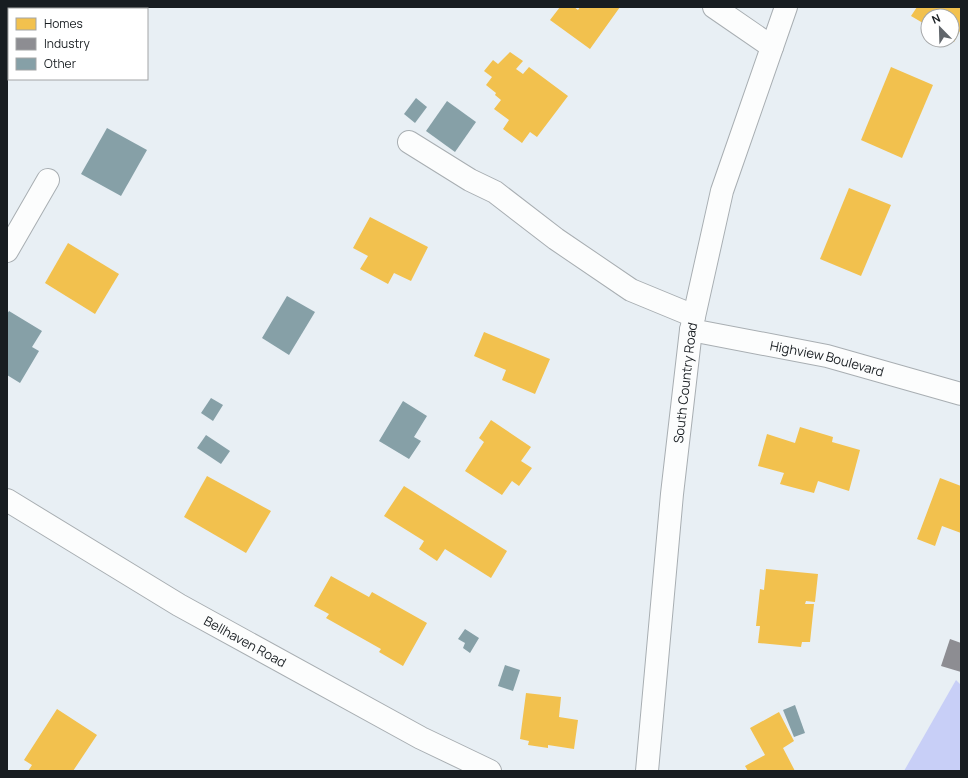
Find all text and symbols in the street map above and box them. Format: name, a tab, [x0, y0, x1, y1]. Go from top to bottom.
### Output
legend	[8, 8, 148, 80]
north arrow	[920, 8, 960, 48]
text: N	[929, 10, 943, 27]
text: Homes	[44, 15, 83, 32]
text: Industry	[44, 35, 90, 52]
text: Other	[44, 55, 77, 72]
street label: South Country Road	[669, 321, 701, 444]
street label: Highview Boulevard	[769, 336, 886, 381]
street label: Bellhaven Road	[201, 611, 290, 671]

